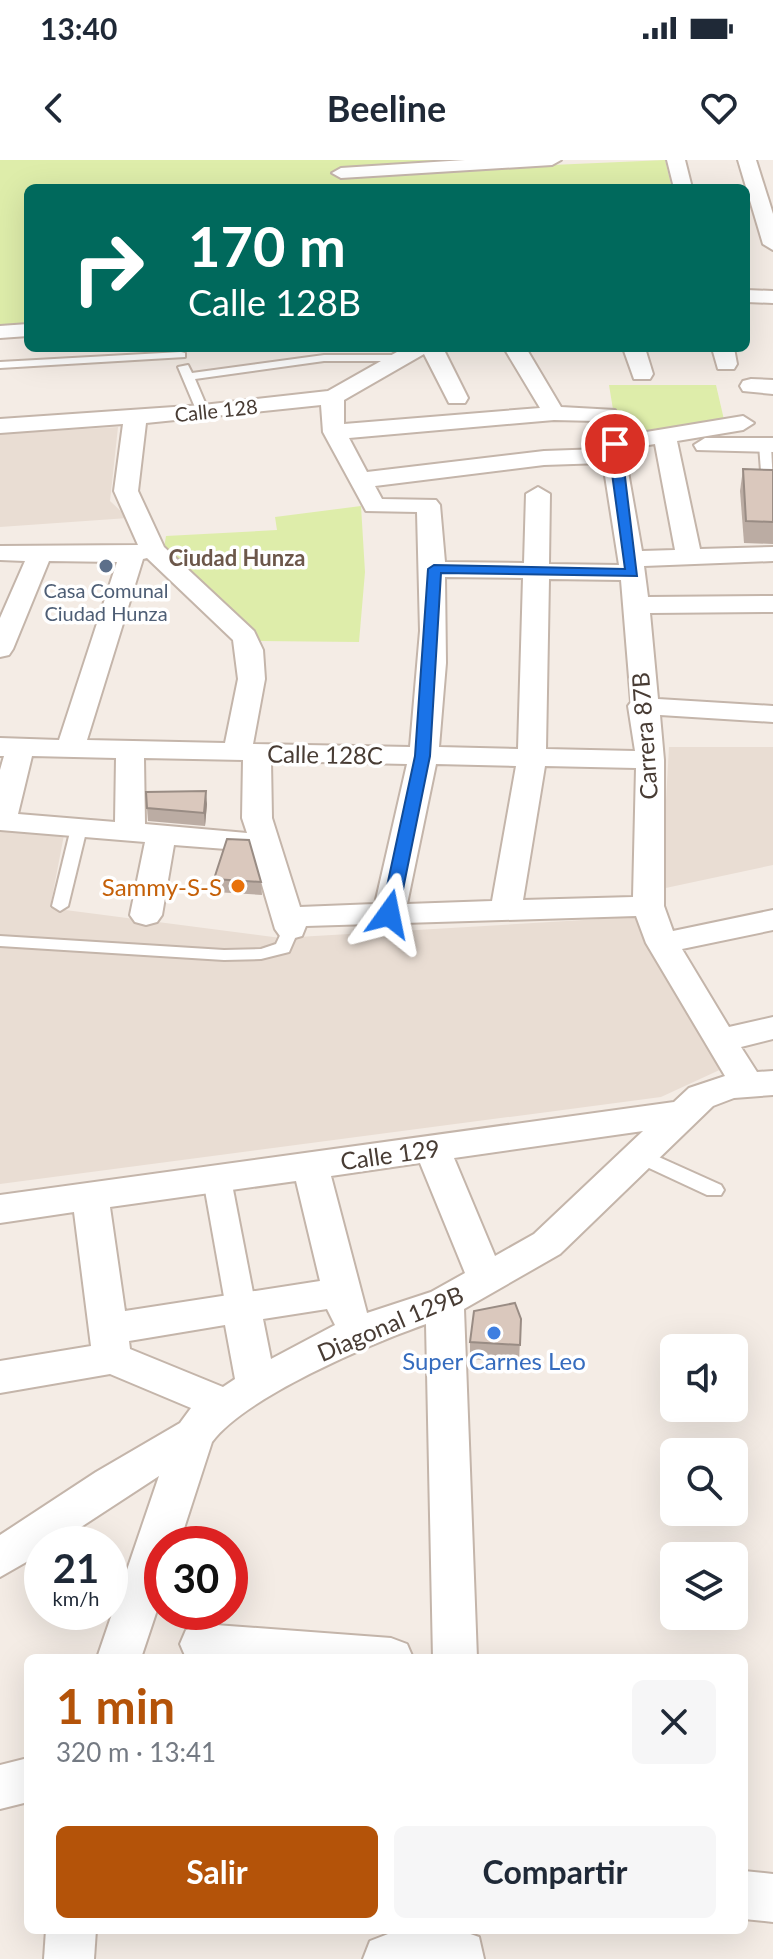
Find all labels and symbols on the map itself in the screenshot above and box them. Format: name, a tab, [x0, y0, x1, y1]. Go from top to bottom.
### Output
street label: Calle 128	[173, 394, 259, 426]
pin	[581, 410, 649, 478]
district label: Ciudad Hunza	[169, 544, 305, 571]
marker: Casa Comunal Ciudad Hunza	[97, 557, 115, 575]
place label: Casa Comunal Ciudad Hunza	[44, 578, 168, 625]
street label: Carrera 87B	[625, 671, 663, 801]
street label: Calle 128C	[267, 738, 383, 770]
place label: Sammy-S-S	[102, 872, 222, 901]
position arrow	[347, 872, 431, 956]
marker: Sammy-S-S	[229, 877, 247, 895]
street label: Calle 129	[339, 1133, 441, 1175]
street label: Diagonal 129B	[313, 1279, 467, 1367]
marker: Super Carnes Leo	[485, 1324, 503, 1342]
place label: Super Carnes Leo	[402, 1346, 586, 1375]
speed limit sign: 30	[144, 1526, 248, 1630]

